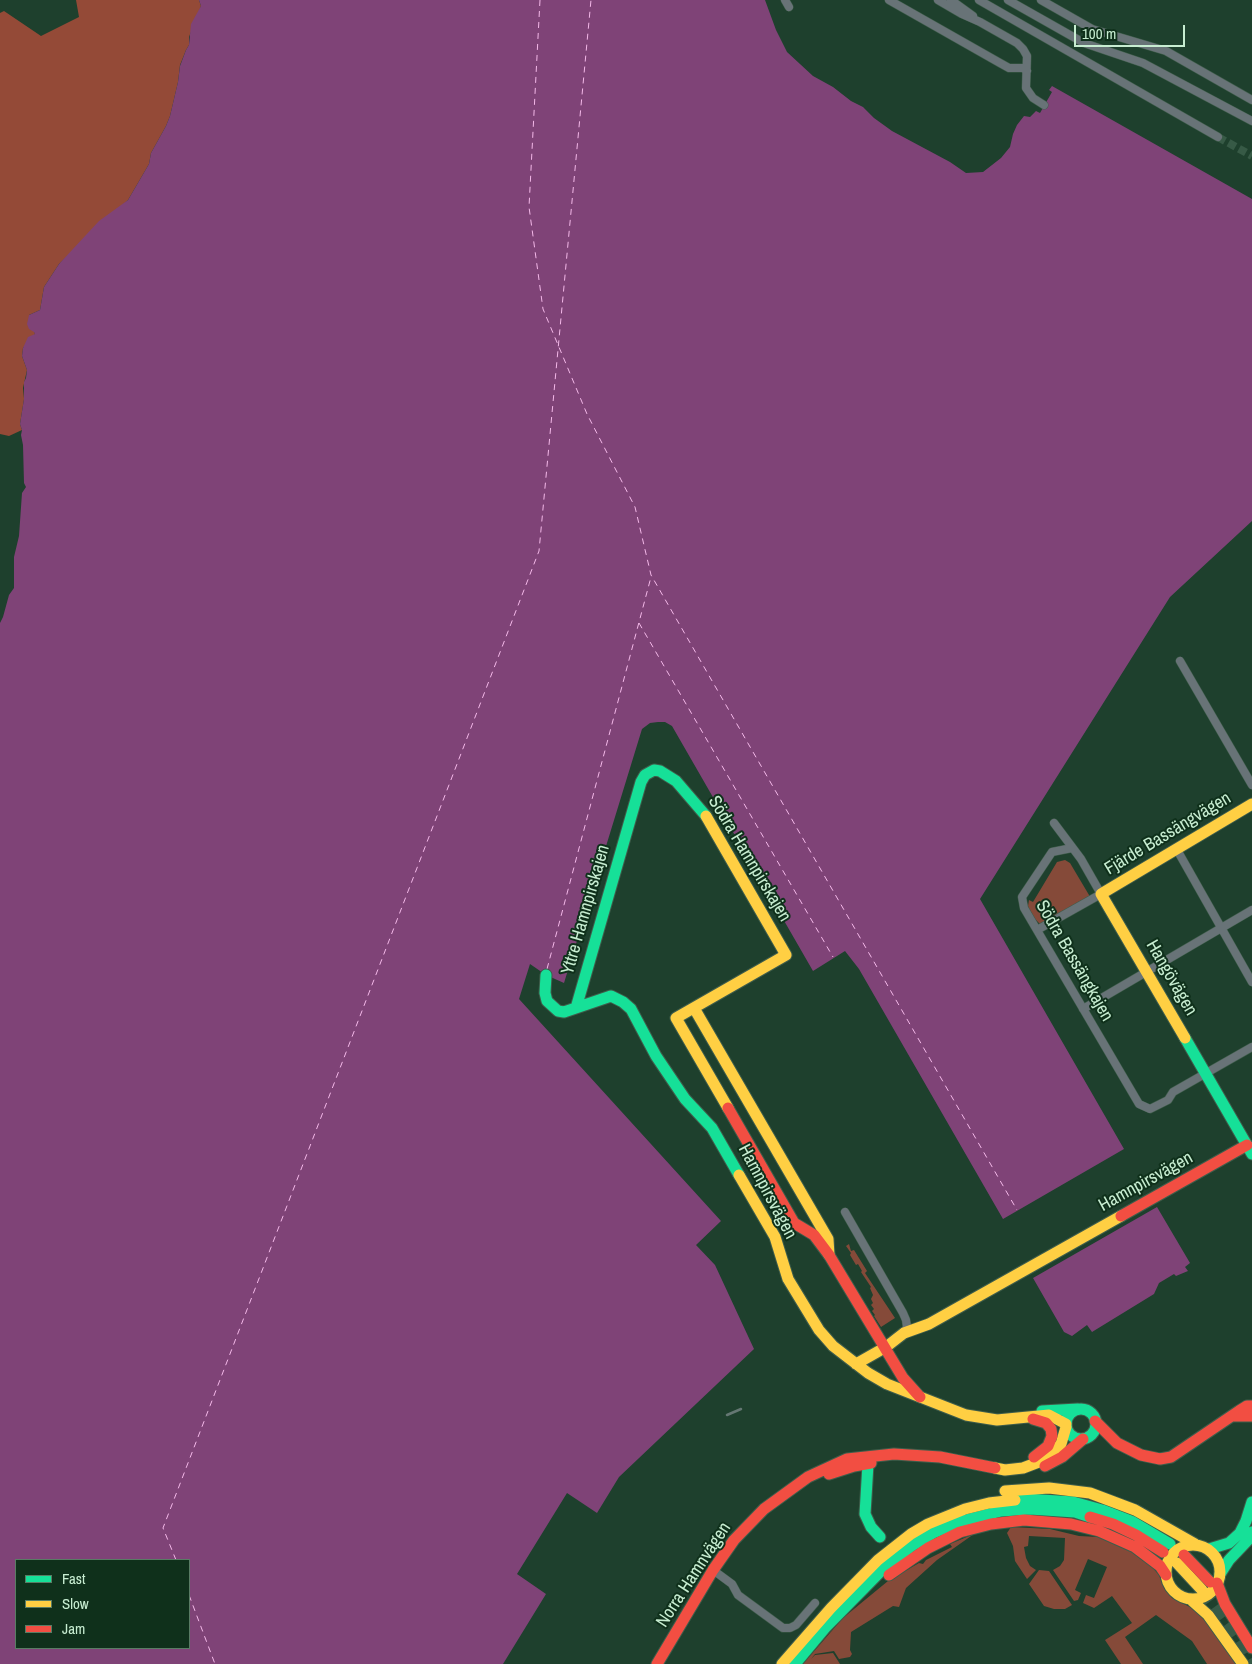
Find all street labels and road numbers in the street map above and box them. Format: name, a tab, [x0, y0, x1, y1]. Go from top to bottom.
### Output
street label: Fjärde Bassängvägen	[1101, 788, 1235, 880]
street label: Södra Hamnpirskajen	[703, 792, 795, 926]
street label: Yttre Hamnpirskajen	[557, 843, 615, 977]
street label: Södra Bassängkajen	[1031, 897, 1117, 1025]
street label: Hangövägen	[1141, 936, 1201, 1020]
street label: Hamnpirsvägen	[733, 1141, 801, 1243]
street label: Hamnpirsvägen	[1095, 1147, 1197, 1217]
street label: Norra Hamnvägen	[652, 1519, 736, 1631]

